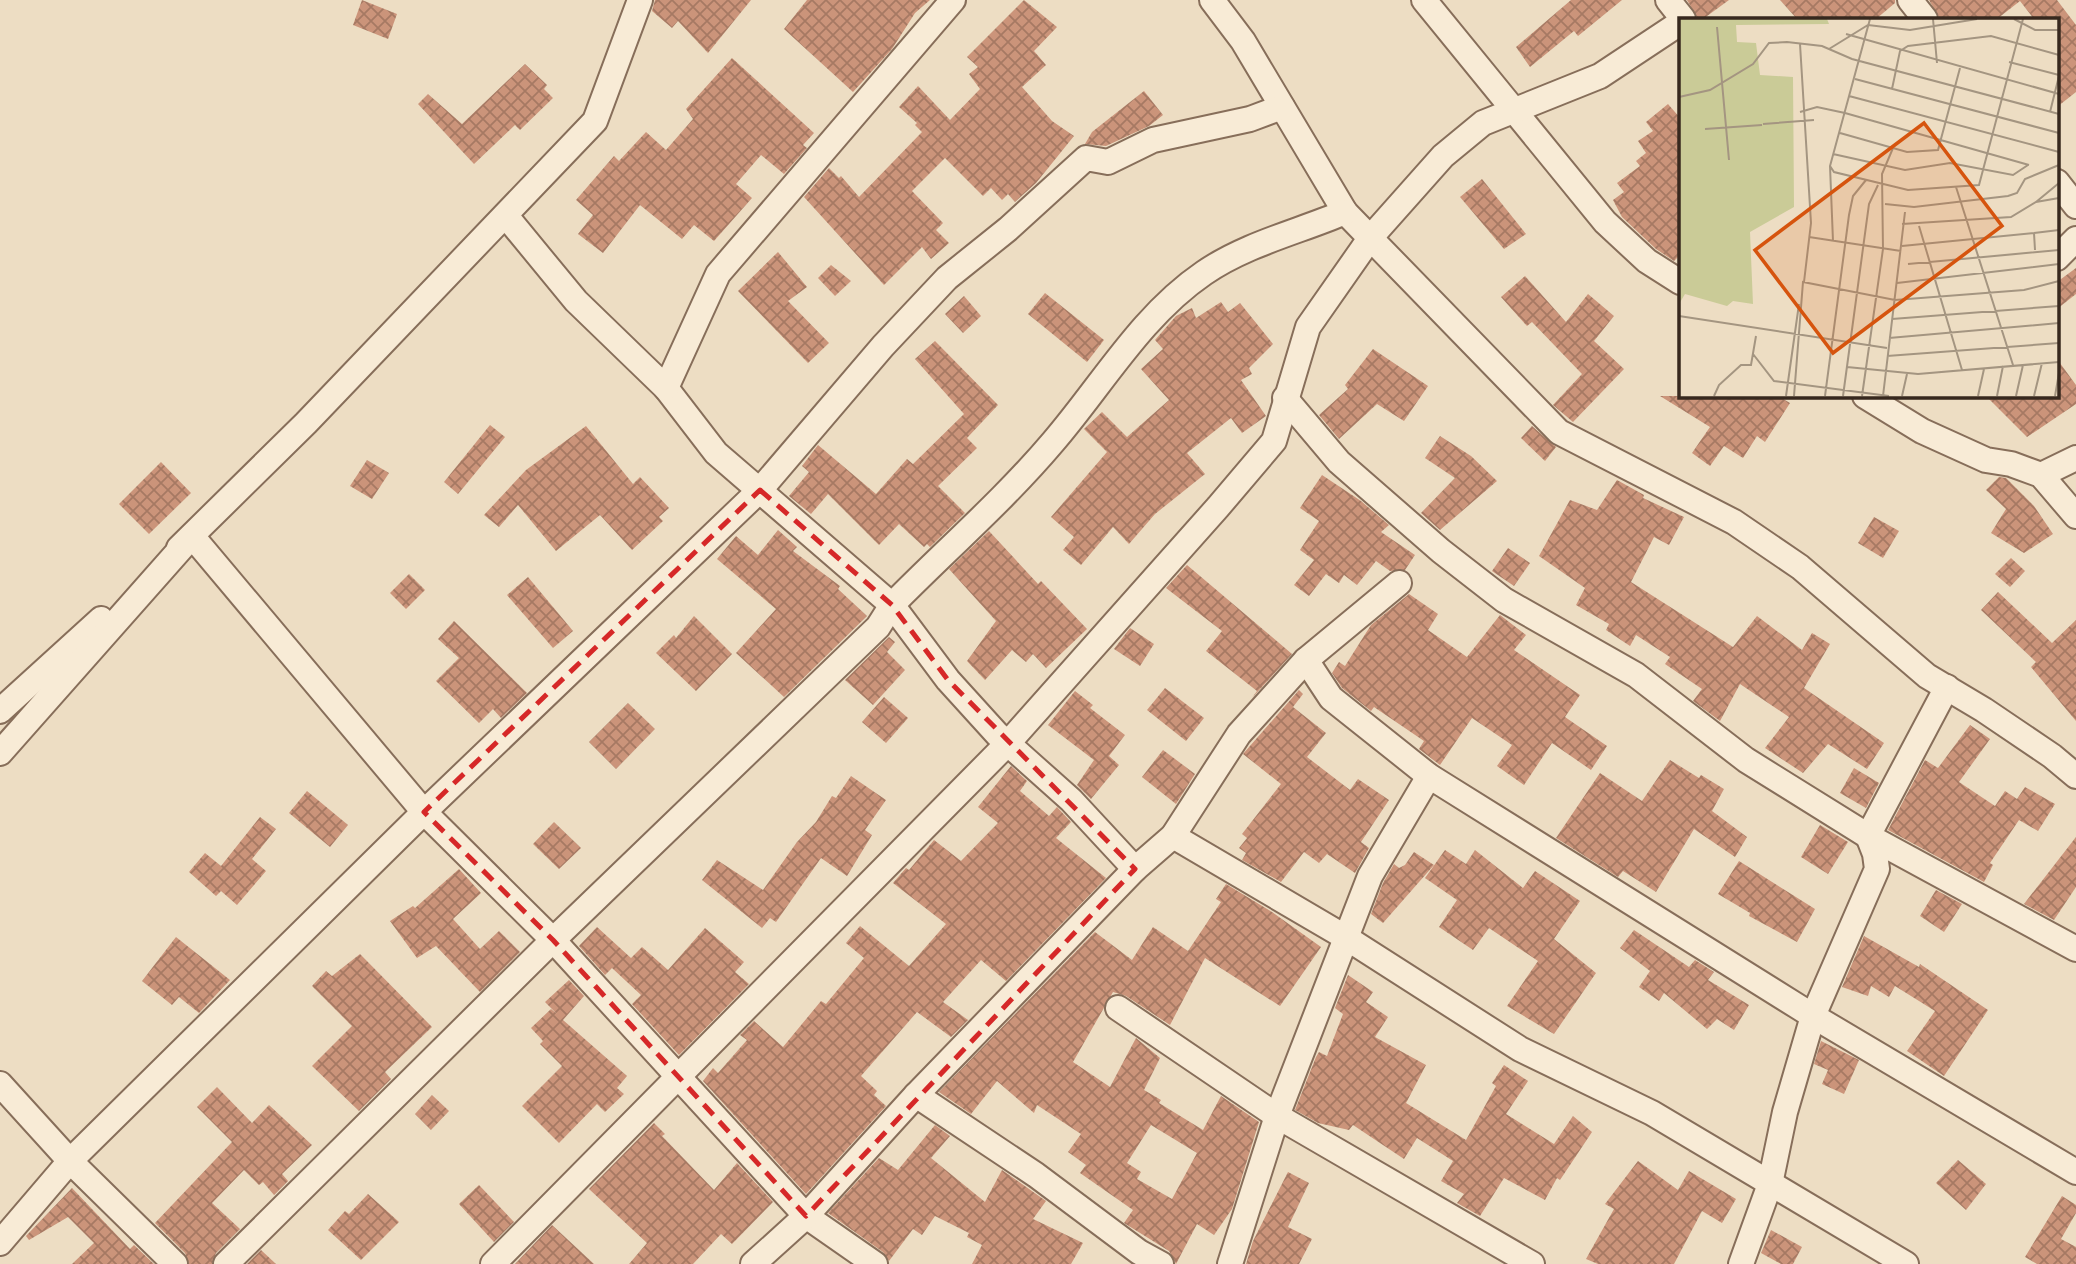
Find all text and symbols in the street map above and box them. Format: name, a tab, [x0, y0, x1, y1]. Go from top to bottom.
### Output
inset map	[1679, 18, 2058, 397]

